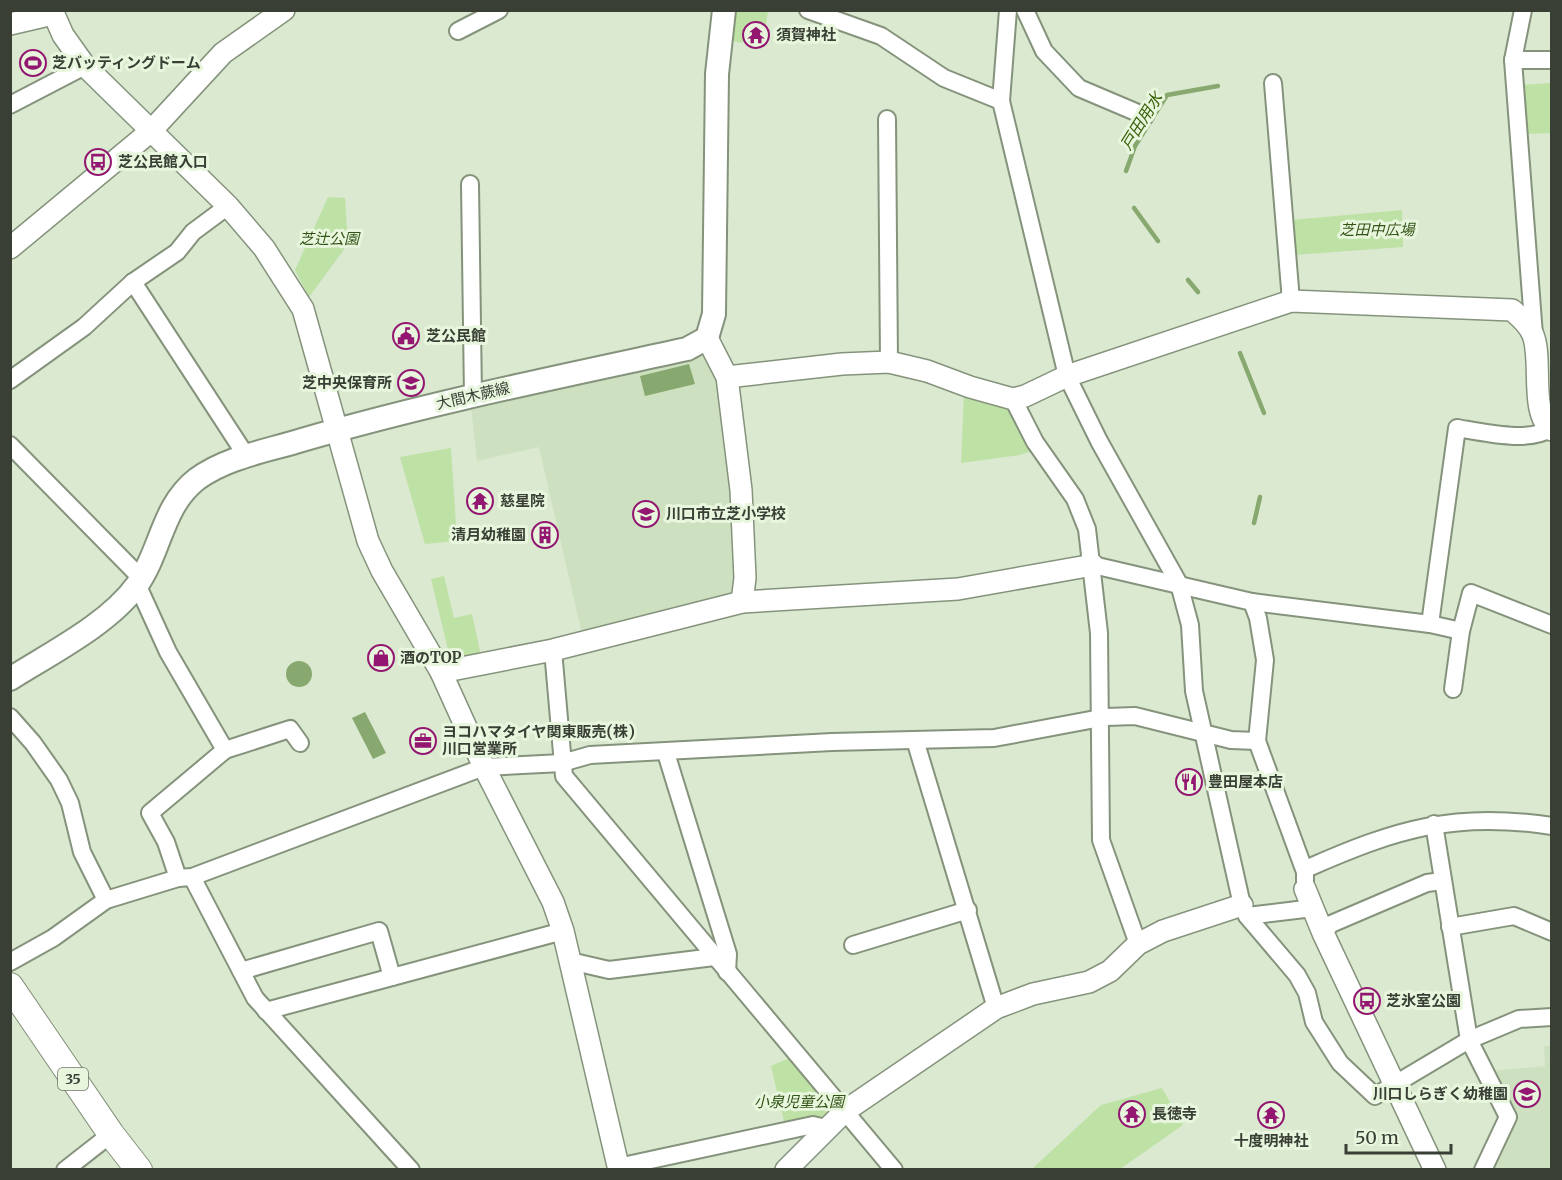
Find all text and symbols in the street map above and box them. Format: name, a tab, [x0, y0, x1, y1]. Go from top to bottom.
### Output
temple icon: 須賀神社	[741, 20, 771, 50]
place label: 須賀神社	[776, 25, 836, 44]
sports icon: 芝バッティングドーム	[18, 48, 48, 78]
place label: 芝バッティングドーム	[52, 53, 201, 72]
water label: 戸田用水	[1116, 87, 1167, 153]
bus stop icon: 芝公民館入口	[83, 147, 113, 177]
place label: 芝公民館入口	[118, 152, 208, 171]
park label: 芝田中広場	[1339, 220, 1416, 239]
park label: 芝辻公園	[299, 229, 361, 248]
public building icon: 芝公民館	[391, 321, 421, 351]
place label: 芝公民館	[426, 326, 486, 345]
school or university icon: 芝中央保育所	[396, 368, 426, 398]
place label: 芝中央保育所	[302, 373, 392, 392]
street label: 大間木蕨線	[434, 378, 512, 413]
temple icon: 慈星院	[465, 486, 495, 516]
place label: 慈星院	[500, 491, 545, 510]
school or university icon: 川口市立芝小学校	[631, 499, 661, 529]
place label: 川口市立芝小学校	[666, 504, 786, 523]
building icon: 清月幼稚園	[530, 520, 560, 550]
place label: 清月幼稚園	[451, 525, 526, 544]
shop icon: 酒のTOP	[366, 643, 396, 673]
place label: 酒のTOP	[400, 648, 461, 667]
place label: ヨコハマタイヤ関東販売(株) 川口営業所	[442, 722, 635, 758]
office icon: ヨコハマタイヤ関東販売(株) 川口営業所	[408, 726, 438, 756]
restaurant icon: 豊田屋本店	[1174, 767, 1204, 797]
place label: 豊田屋本店	[1208, 772, 1283, 791]
bus stop icon: 芝氷室公園	[1352, 986, 1382, 1016]
place label: 芝氷室公園	[1386, 991, 1461, 1010]
road number: 35	[58, 1068, 88, 1090]
school or university icon: 川口しらぎく幼稚園	[1512, 1079, 1542, 1109]
place label: 川口しらぎく幼稚園	[1373, 1084, 1508, 1103]
park label: 小泉児童公園	[754, 1092, 846, 1111]
temple icon: 長徳寺	[1117, 1099, 1147, 1129]
temple icon: 十度明神社	[1256, 1100, 1286, 1130]
place label: 長徳寺	[1152, 1104, 1197, 1123]
scale bar	[1346, 1117, 1451, 1155]
text: 50 m	[1355, 1126, 1399, 1149]
place label: 十度明神社	[1233, 1131, 1309, 1150]

